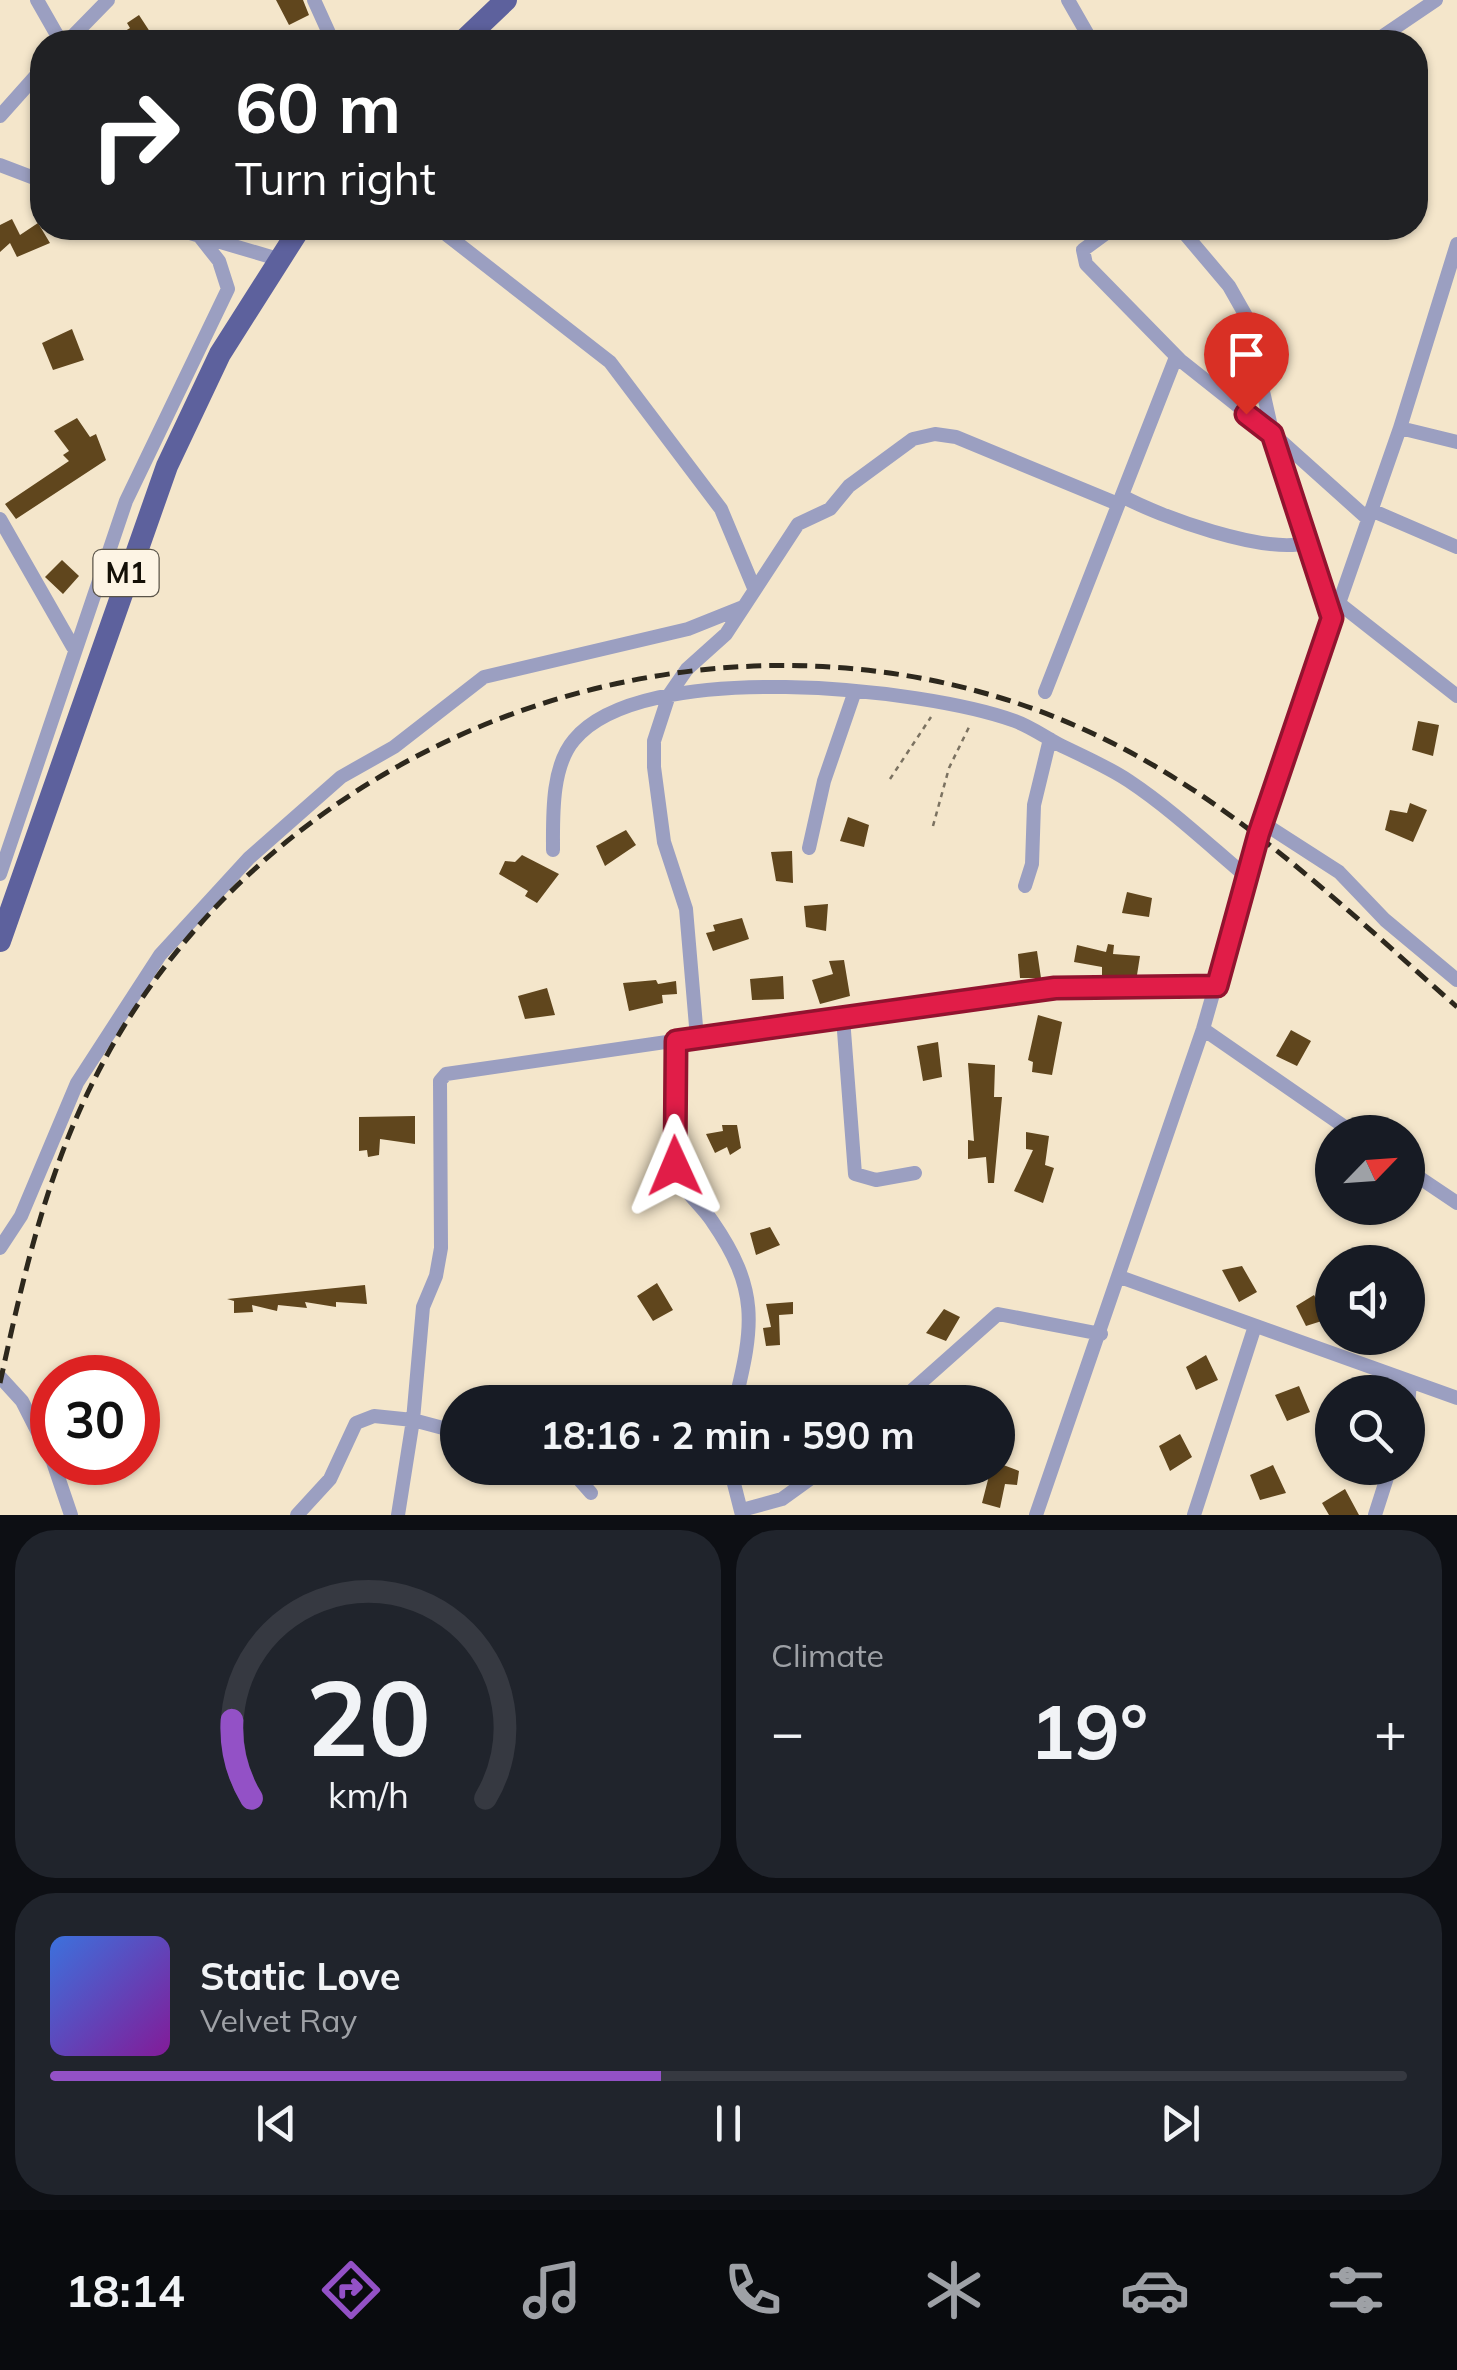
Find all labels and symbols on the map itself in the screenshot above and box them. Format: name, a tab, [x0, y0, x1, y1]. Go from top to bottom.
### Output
pin	[1204, 312, 1289, 415]
road number: M1	[94, 550, 158, 596]
position arrow	[623, 1114, 727, 1218]
north arrow	[1315, 1115, 1425, 1225]
speed limit sign: 30	[30, 1355, 160, 1485]

